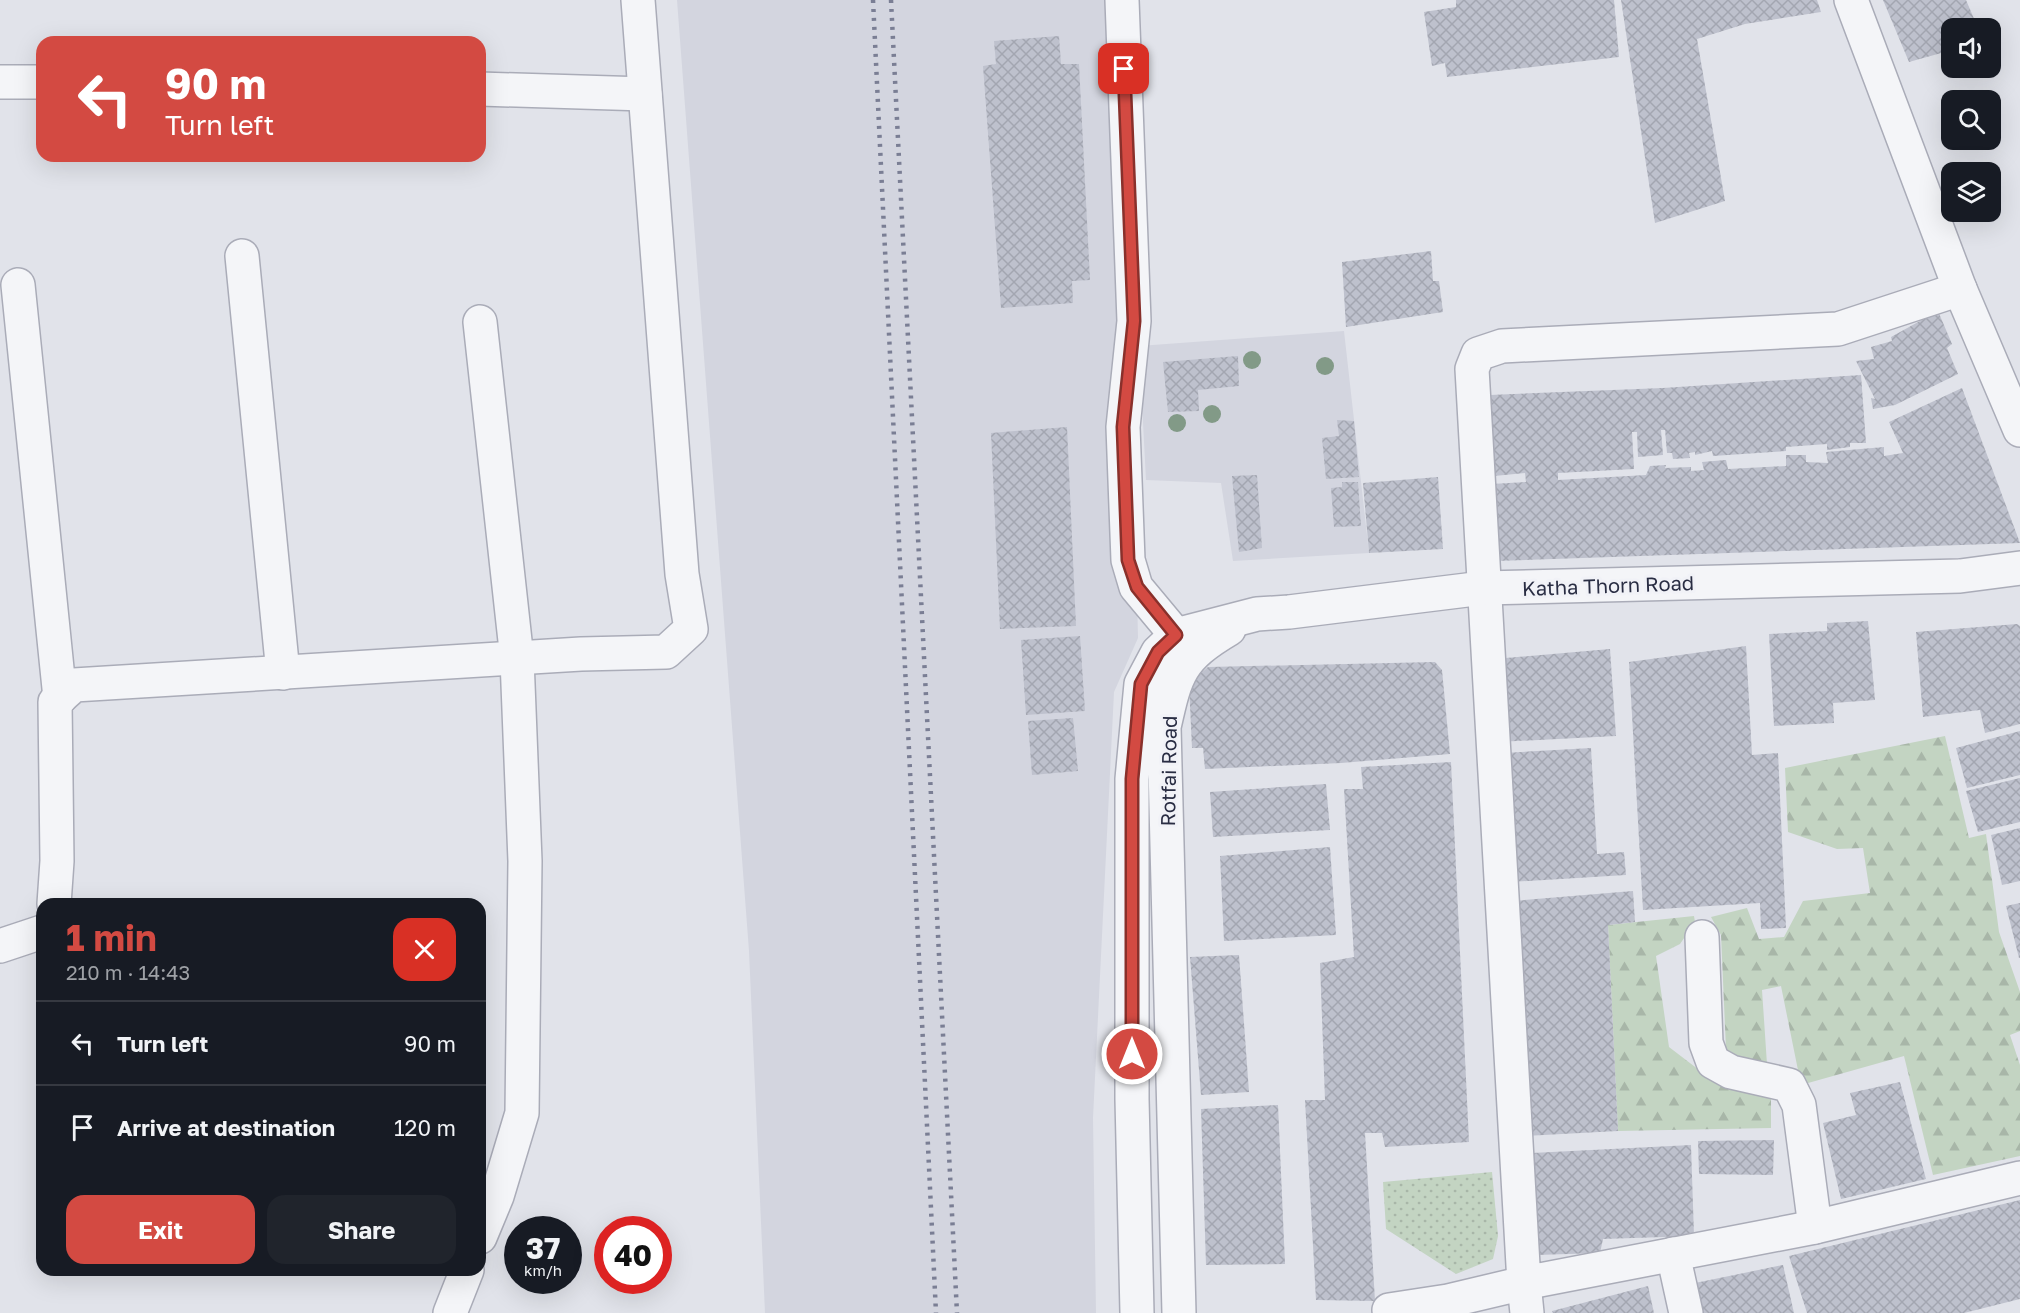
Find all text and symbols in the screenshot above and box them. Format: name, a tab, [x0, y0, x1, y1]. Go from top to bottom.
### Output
map controls	[1941, 18, 2001, 222]
button: sound	[1941, 18, 2001, 78]
pin	[1098, 43, 1149, 94]
icon: arrive	[1107, 52, 1140, 85]
text: 90 m	[165, 58, 266, 108]
icon: left	[66, 60, 144, 138]
button: search	[1941, 90, 2001, 150]
text: Turn left	[165, 109, 274, 141]
button: layers	[1941, 162, 2001, 222]
street label: Katha Thorn Road	[1522, 570, 1694, 600]
street label: Rotfai Road	[1155, 715, 1181, 827]
text: 1 min	[66, 916, 157, 959]
button: close	[393, 918, 456, 981]
text: 210 m · 14:43	[66, 960, 190, 984]
position arrow	[1100, 1022, 1164, 1086]
icon: left	[66, 1027, 99, 1060]
text: Turn left	[117, 1030, 208, 1057]
text: 90 m	[404, 1030, 456, 1057]
icon: arrive	[66, 1111, 99, 1144]
text: Arrive at destination	[117, 1114, 335, 1141]
text: 120 m	[394, 1114, 456, 1141]
button: Exit	[66, 1195, 255, 1264]
button: Share	[267, 1195, 456, 1264]
speed limit sign: 40	[594, 1216, 672, 1294]
text: 37	[526, 1230, 560, 1266]
text: km/h	[524, 1261, 562, 1279]

